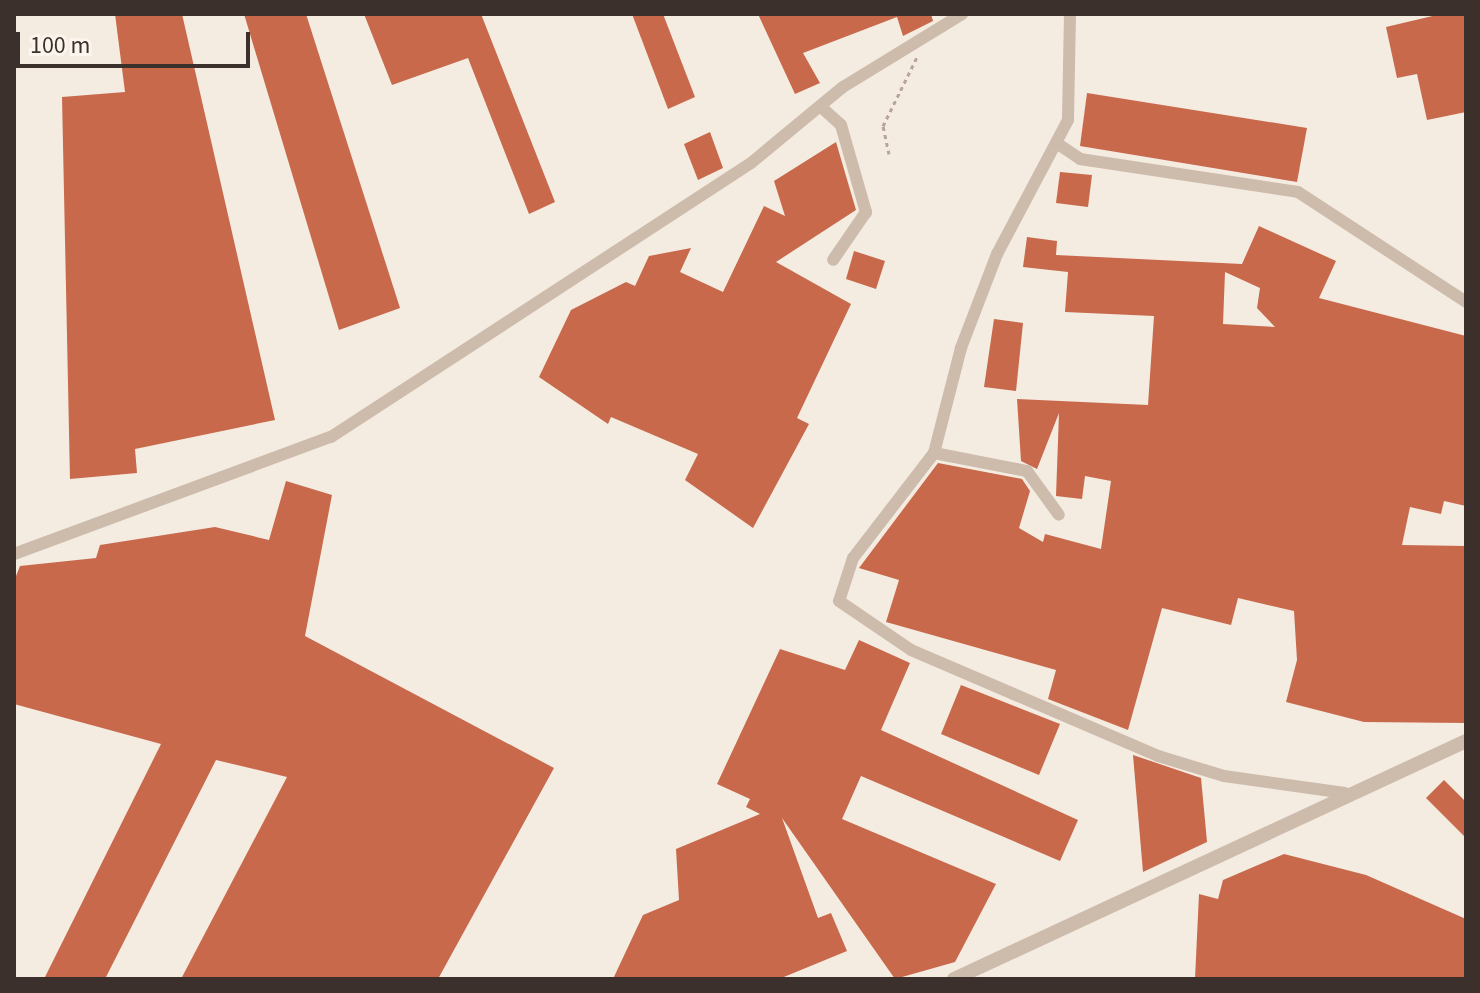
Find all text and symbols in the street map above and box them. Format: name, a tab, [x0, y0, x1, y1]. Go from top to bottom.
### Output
scale bar	[20, 16, 254, 66]
text: 100 m	[30, 28, 90, 63]

